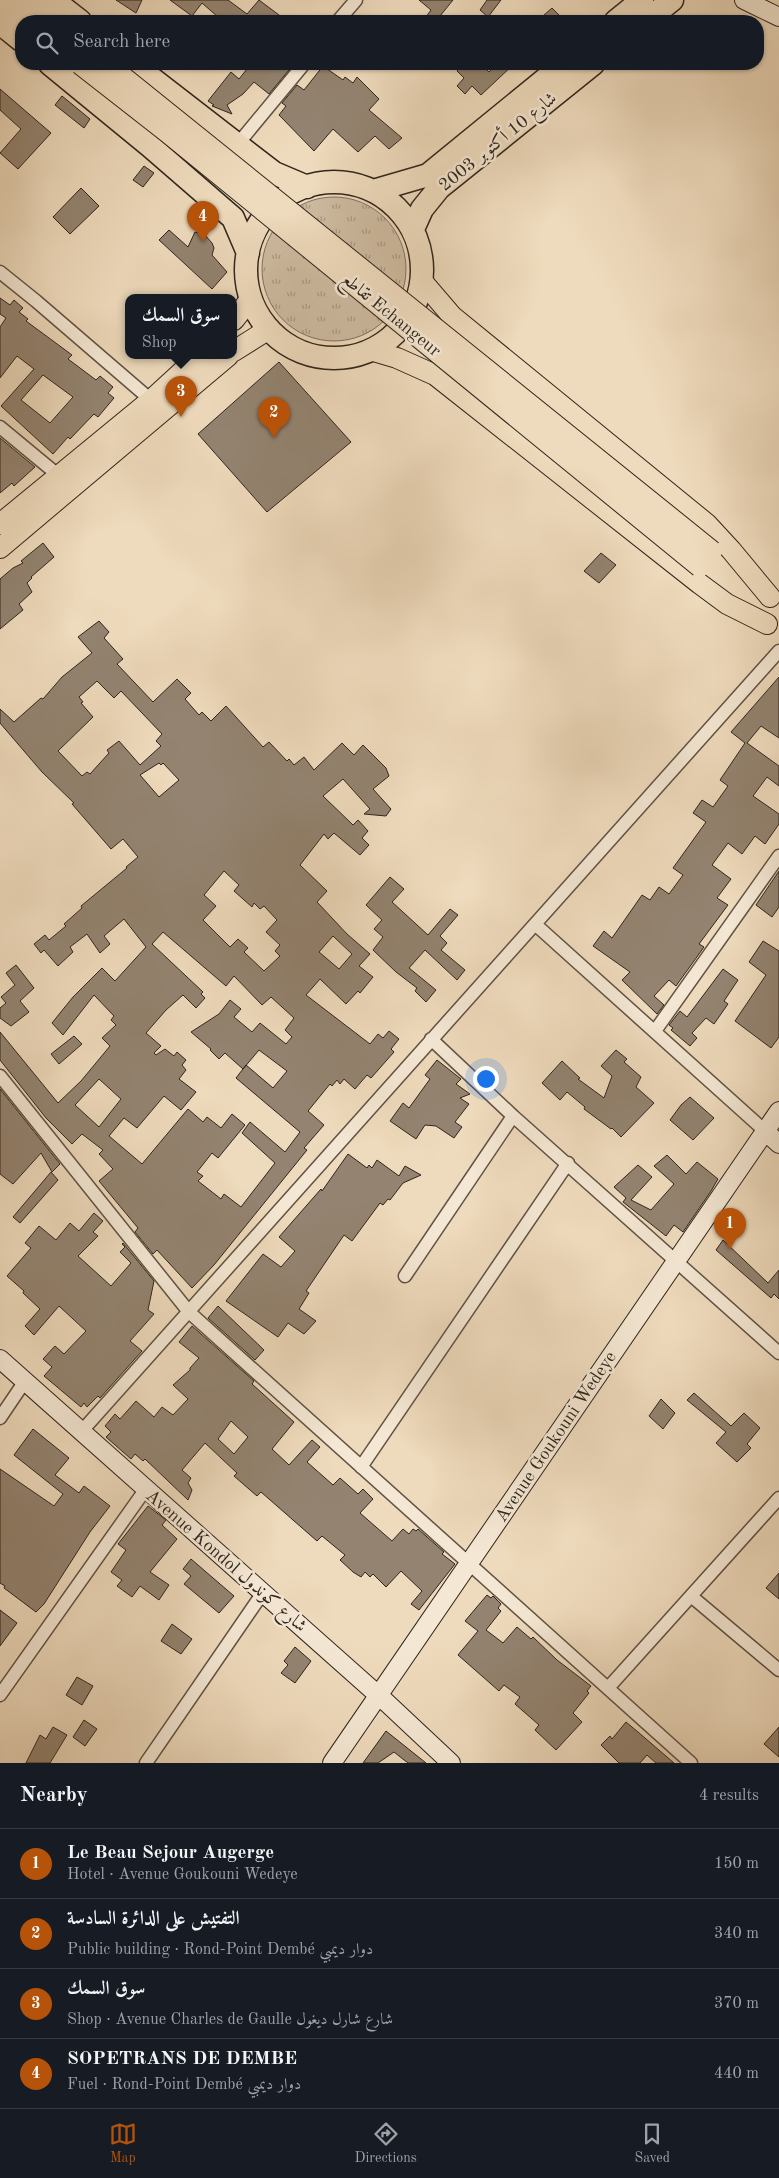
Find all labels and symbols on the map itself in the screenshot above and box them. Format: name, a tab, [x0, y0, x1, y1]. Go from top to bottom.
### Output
street label: شارع 10 أكتوبر 2003	[433, 85, 563, 199]
pin: 4	[187, 201, 219, 242]
street label: تقاطع Echangeur	[334, 270, 445, 365]
pin: 3	[165, 376, 197, 417]
pin: 2	[258, 397, 290, 438]
your location	[473, 1066, 499, 1092]
pin: 1	[714, 1208, 746, 1249]
street label: Avenue Goukouni Wedeye	[492, 1348, 620, 1526]
street label: Avenue Kondol شارع كوندول	[139, 1486, 310, 1639]

